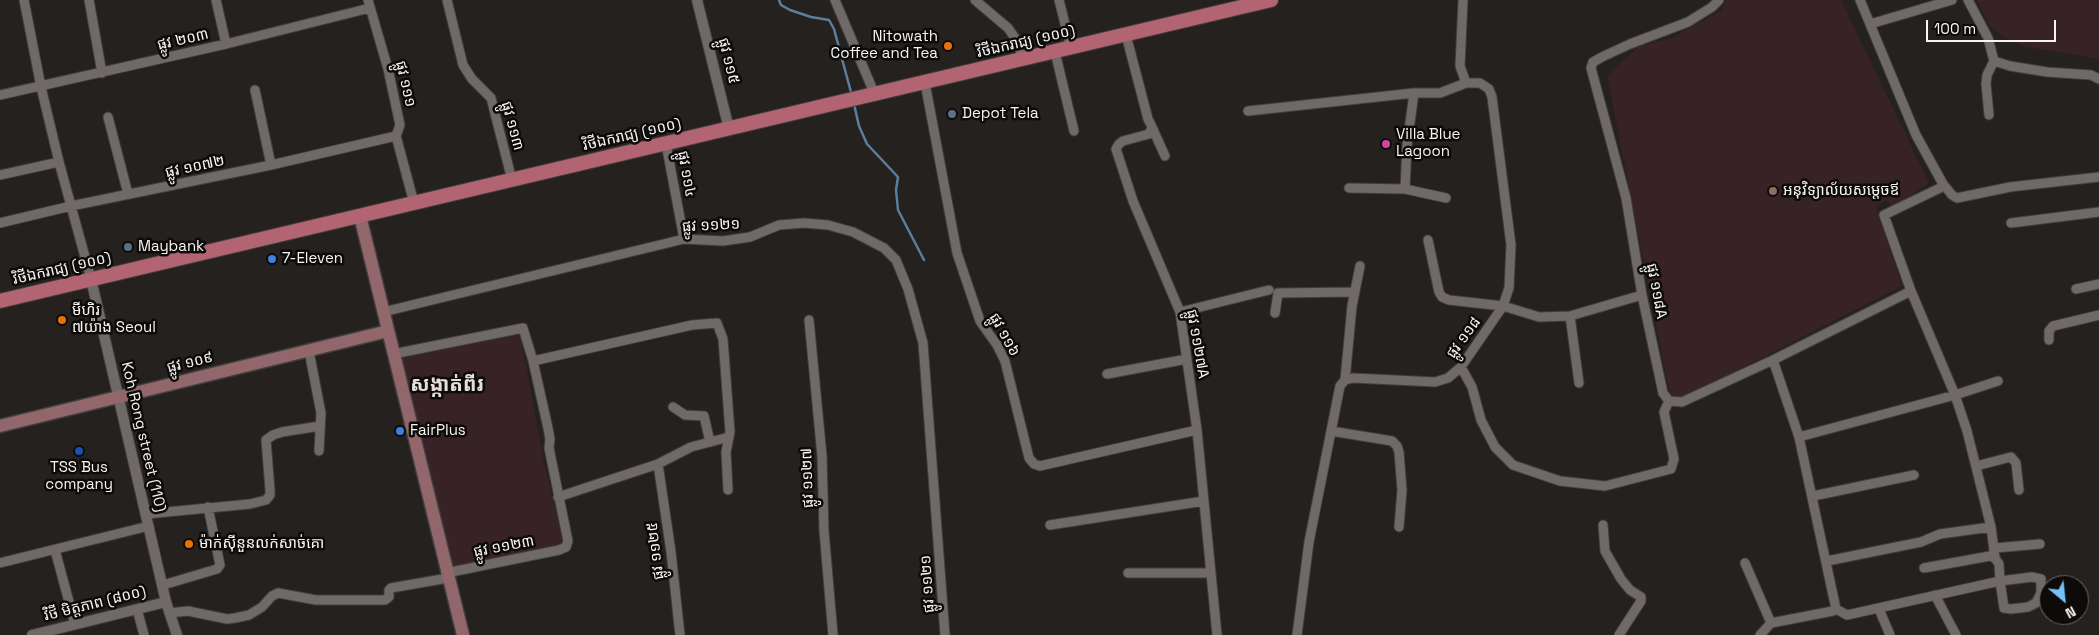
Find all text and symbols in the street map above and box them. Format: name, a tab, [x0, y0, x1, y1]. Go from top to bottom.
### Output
scale bar	[1929, 10, 2059, 42]
text: 100 m	[1934, 19, 1976, 38]
street label: វិថីឯករាជ្យ (១០០)	[975, 22, 1077, 62]
street label: ផ្លូវ ២០៣	[156, 25, 210, 55]
place label: Nitowath Coffee and Tea	[831, 28, 938, 63]
street label: ផ្លូវ ១១៥	[714, 36, 742, 86]
marker: Nitowath Coffee and Tea	[942, 40, 954, 52]
street label: ផ្លូវ ១១១	[391, 59, 419, 109]
street label: ផ្លូវ ១១៣	[497, 99, 527, 153]
place label: Depot Tela	[962, 105, 1039, 123]
marker: Depot Tela	[946, 108, 958, 120]
street label: វិថីឯករាជ្យ (១០០)	[581, 115, 683, 155]
place label: Villa Blue Lagoon	[1396, 126, 1460, 161]
marker: Villa Blue Lagoon	[1380, 138, 1392, 150]
street label: ផ្លូវ ១១៤	[673, 149, 699, 199]
street label: ផ្លូវ ១០៧២	[164, 152, 226, 182]
place label: អនុវិទ្យាល័យសម្តេចឪ	[1783, 182, 1899, 200]
marker: អនុវិទ្យាល័យសម្តេចឪ	[1767, 185, 1779, 197]
street label: ផ្លូវ ១១២១	[682, 215, 740, 237]
place label: Maybank	[138, 238, 204, 256]
marker: Maybank	[122, 241, 134, 253]
street label: វិថីឯករាជ្យ (១០០)	[11, 249, 113, 289]
place label: 7-Eleven	[282, 250, 343, 268]
marker: 7-Eleven	[266, 253, 278, 265]
street label: ផ្លូវ ១១៨A	[1642, 262, 1670, 320]
place label: មីហិរ ៧យ៉ាង Seoul	[72, 302, 156, 337]
street label: ផ្លូវ ១១២៧A	[1182, 308, 1212, 380]
street label: ផ្លូវ ១១៦	[985, 310, 1023, 360]
marker: មីហិរ ៧យ៉ាង Seoul	[56, 314, 68, 326]
street label: ផ្លូវ ១១៨	[1443, 314, 1485, 362]
street label: ផ្លូវ ១០៩	[165, 349, 215, 377]
street label: Koh Rong street (110)	[117, 360, 169, 514]
district label: សង្កាត់ពីរ	[410, 374, 484, 398]
place label: FairPlus	[410, 422, 466, 440]
marker: FairPlus	[394, 425, 406, 437]
marker: TSS Bus company	[73, 445, 85, 457]
street label: ផ្លូវ ១១២៧	[798, 448, 818, 508]
place label: TSS Bus company	[45, 459, 113, 494]
street label: ផ្លូវ ១១២៥	[644, 521, 668, 581]
street label: ផ្លូវ ១១២៣	[472, 532, 536, 562]
place label: ម៉ាក់សុីនួនលក់សាច់គោ	[199, 535, 324, 553]
marker: ម៉ាក់សុីនួនលក់សាច់គោ	[183, 538, 195, 550]
street label: ផ្លូវ ១១២១	[917, 554, 939, 614]
north arrow	[2039, 575, 2089, 625]
street label: វិថី មិត្តភាព (៨០០)	[42, 583, 148, 625]
text: N	[2062, 602, 2079, 623]

